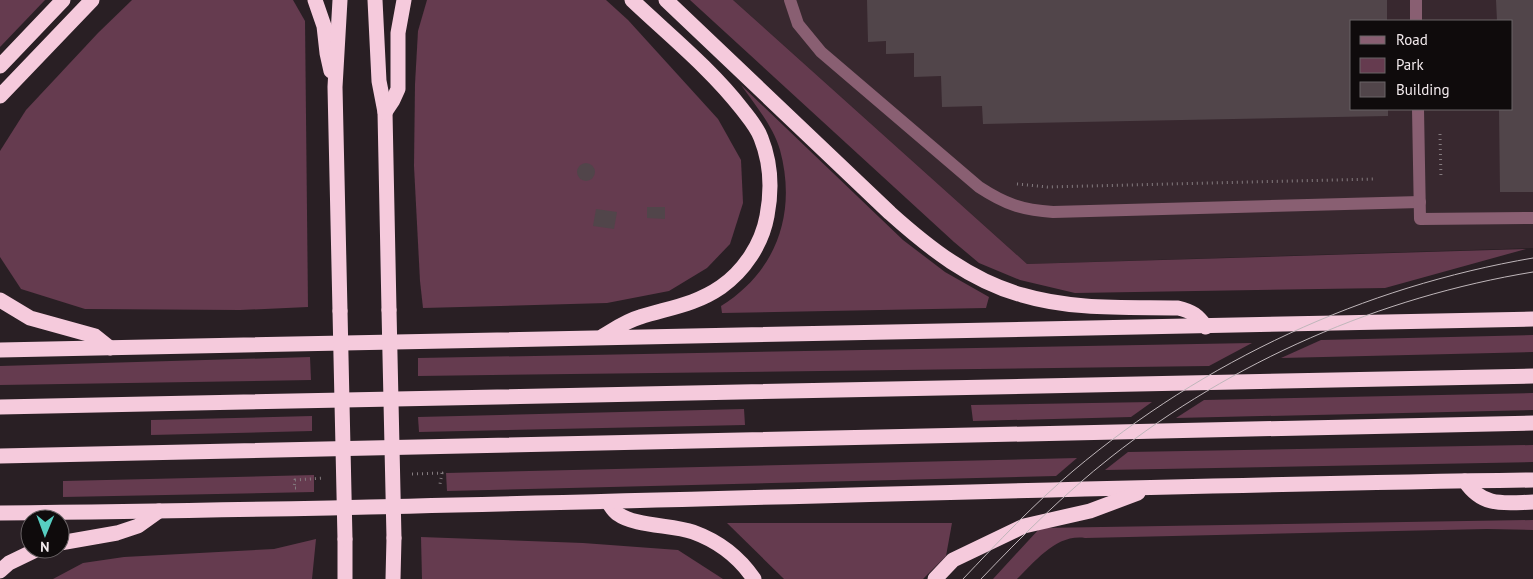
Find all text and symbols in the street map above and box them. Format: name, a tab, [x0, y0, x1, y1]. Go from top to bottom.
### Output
legend	[1350, 20, 1513, 110]
text: Road	[1396, 30, 1428, 49]
text: Park	[1396, 55, 1424, 74]
text: Building	[1396, 80, 1450, 99]
north arrow	[20, 509, 70, 559]
text: N	[40, 538, 50, 556]

